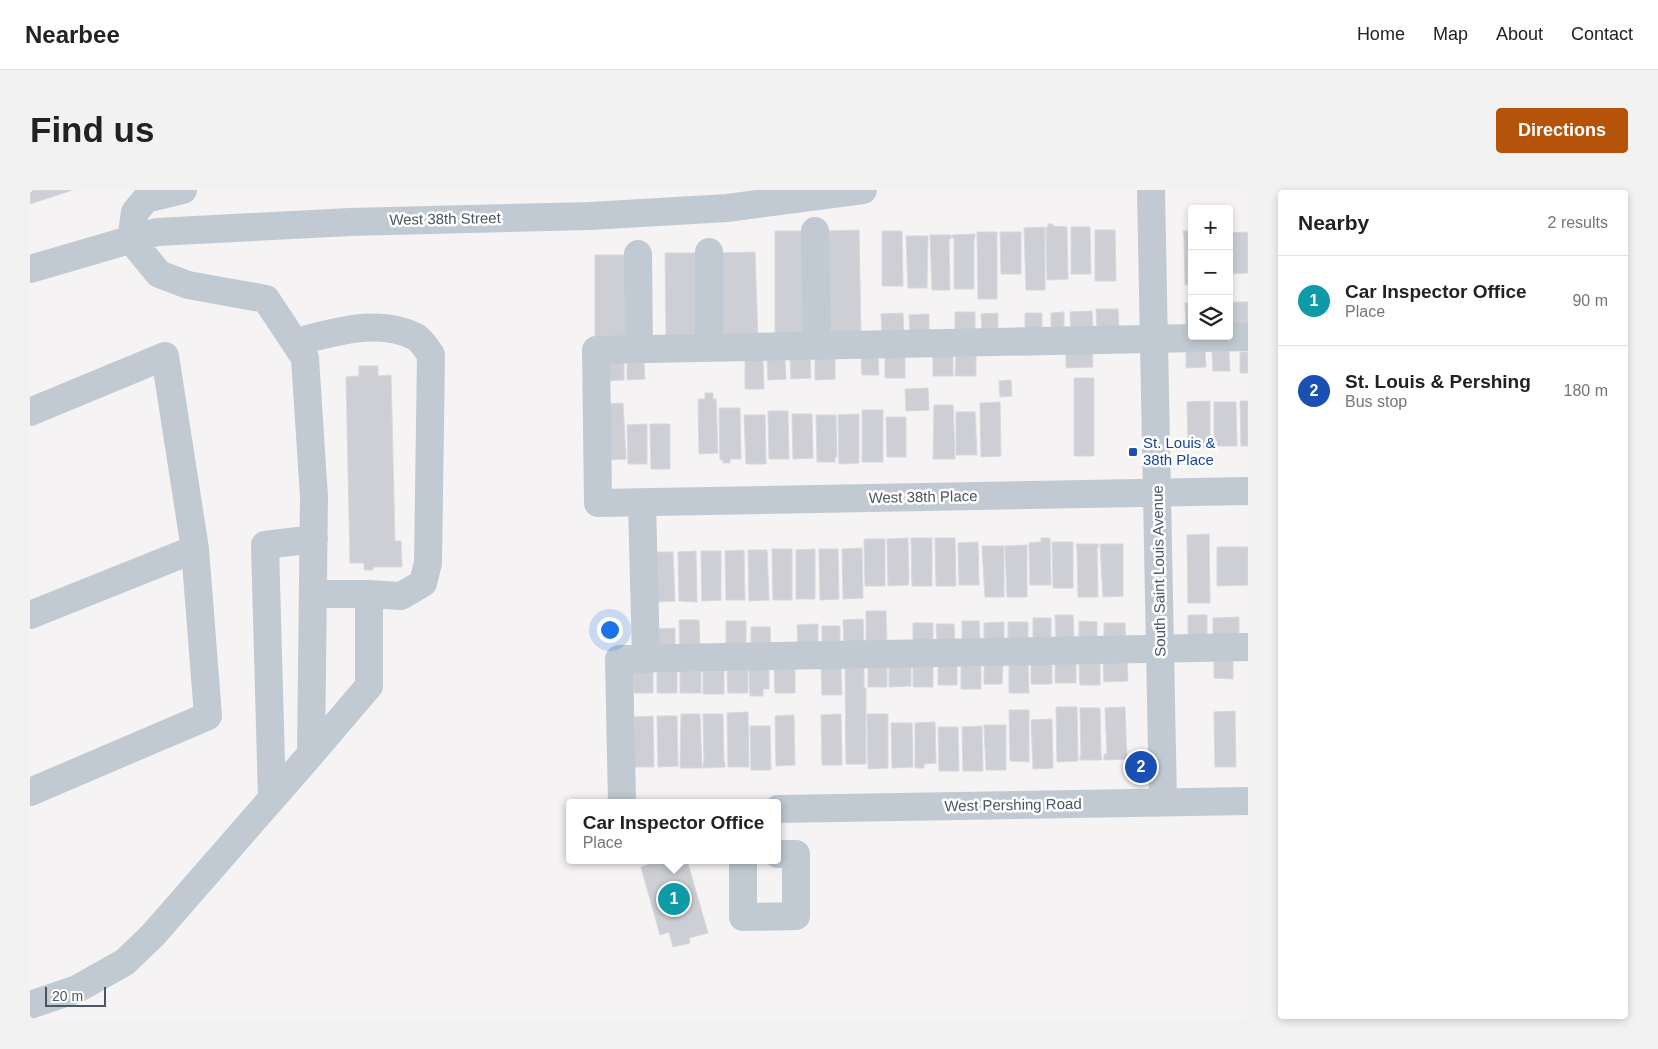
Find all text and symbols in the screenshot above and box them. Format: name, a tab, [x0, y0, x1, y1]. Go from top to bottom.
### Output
text: Nearbee	[25, 21, 120, 48]
text: Home	[1357, 24, 1405, 44]
text: Map	[1433, 24, 1468, 44]
text: About	[1496, 24, 1543, 44]
text: Contact	[1571, 24, 1633, 44]
button: Directions	[1496, 108, 1628, 153]
text: Find us	[30, 110, 154, 149]
map controls	[1188, 205, 1233, 340]
button: +	[1188, 205, 1233, 250]
street label: West 38th Street	[389, 209, 502, 228]
text: Nearby	[1298, 211, 1369, 234]
text: 2 results	[1548, 214, 1608, 231]
button: −	[1188, 250, 1233, 295]
text: Car Inspector Office	[1345, 281, 1527, 302]
text: 1	[1310, 292, 1318, 309]
text: 90 m	[1572, 292, 1608, 309]
button: layers	[1188, 295, 1233, 340]
text: Place	[1345, 303, 1385, 320]
text: St. Louis & Pershing	[1345, 371, 1531, 392]
text: 2	[1310, 382, 1318, 399]
text: 180 m	[1564, 382, 1608, 399]
text: Bus stop	[1345, 393, 1407, 410]
place label: St. Louis & 38th Place	[1143, 434, 1216, 468]
marker: St. Louis & 38th Place	[1127, 446, 1139, 458]
street label: South Saint Louis Avenue	[1149, 485, 1168, 657]
street label: West 38th Place	[868, 487, 978, 506]
your location	[597, 617, 623, 643]
pin: 2	[1125, 748, 1157, 786]
street label: West Pershing Road	[944, 795, 1082, 814]
popup	[566, 799, 781, 864]
text: Car Inspector Office	[583, 812, 764, 833]
text: Place	[583, 834, 623, 851]
pin: 1	[658, 880, 690, 918]
scale bar	[45, 984, 106, 1007]
text: 20 m	[52, 988, 83, 1004]

